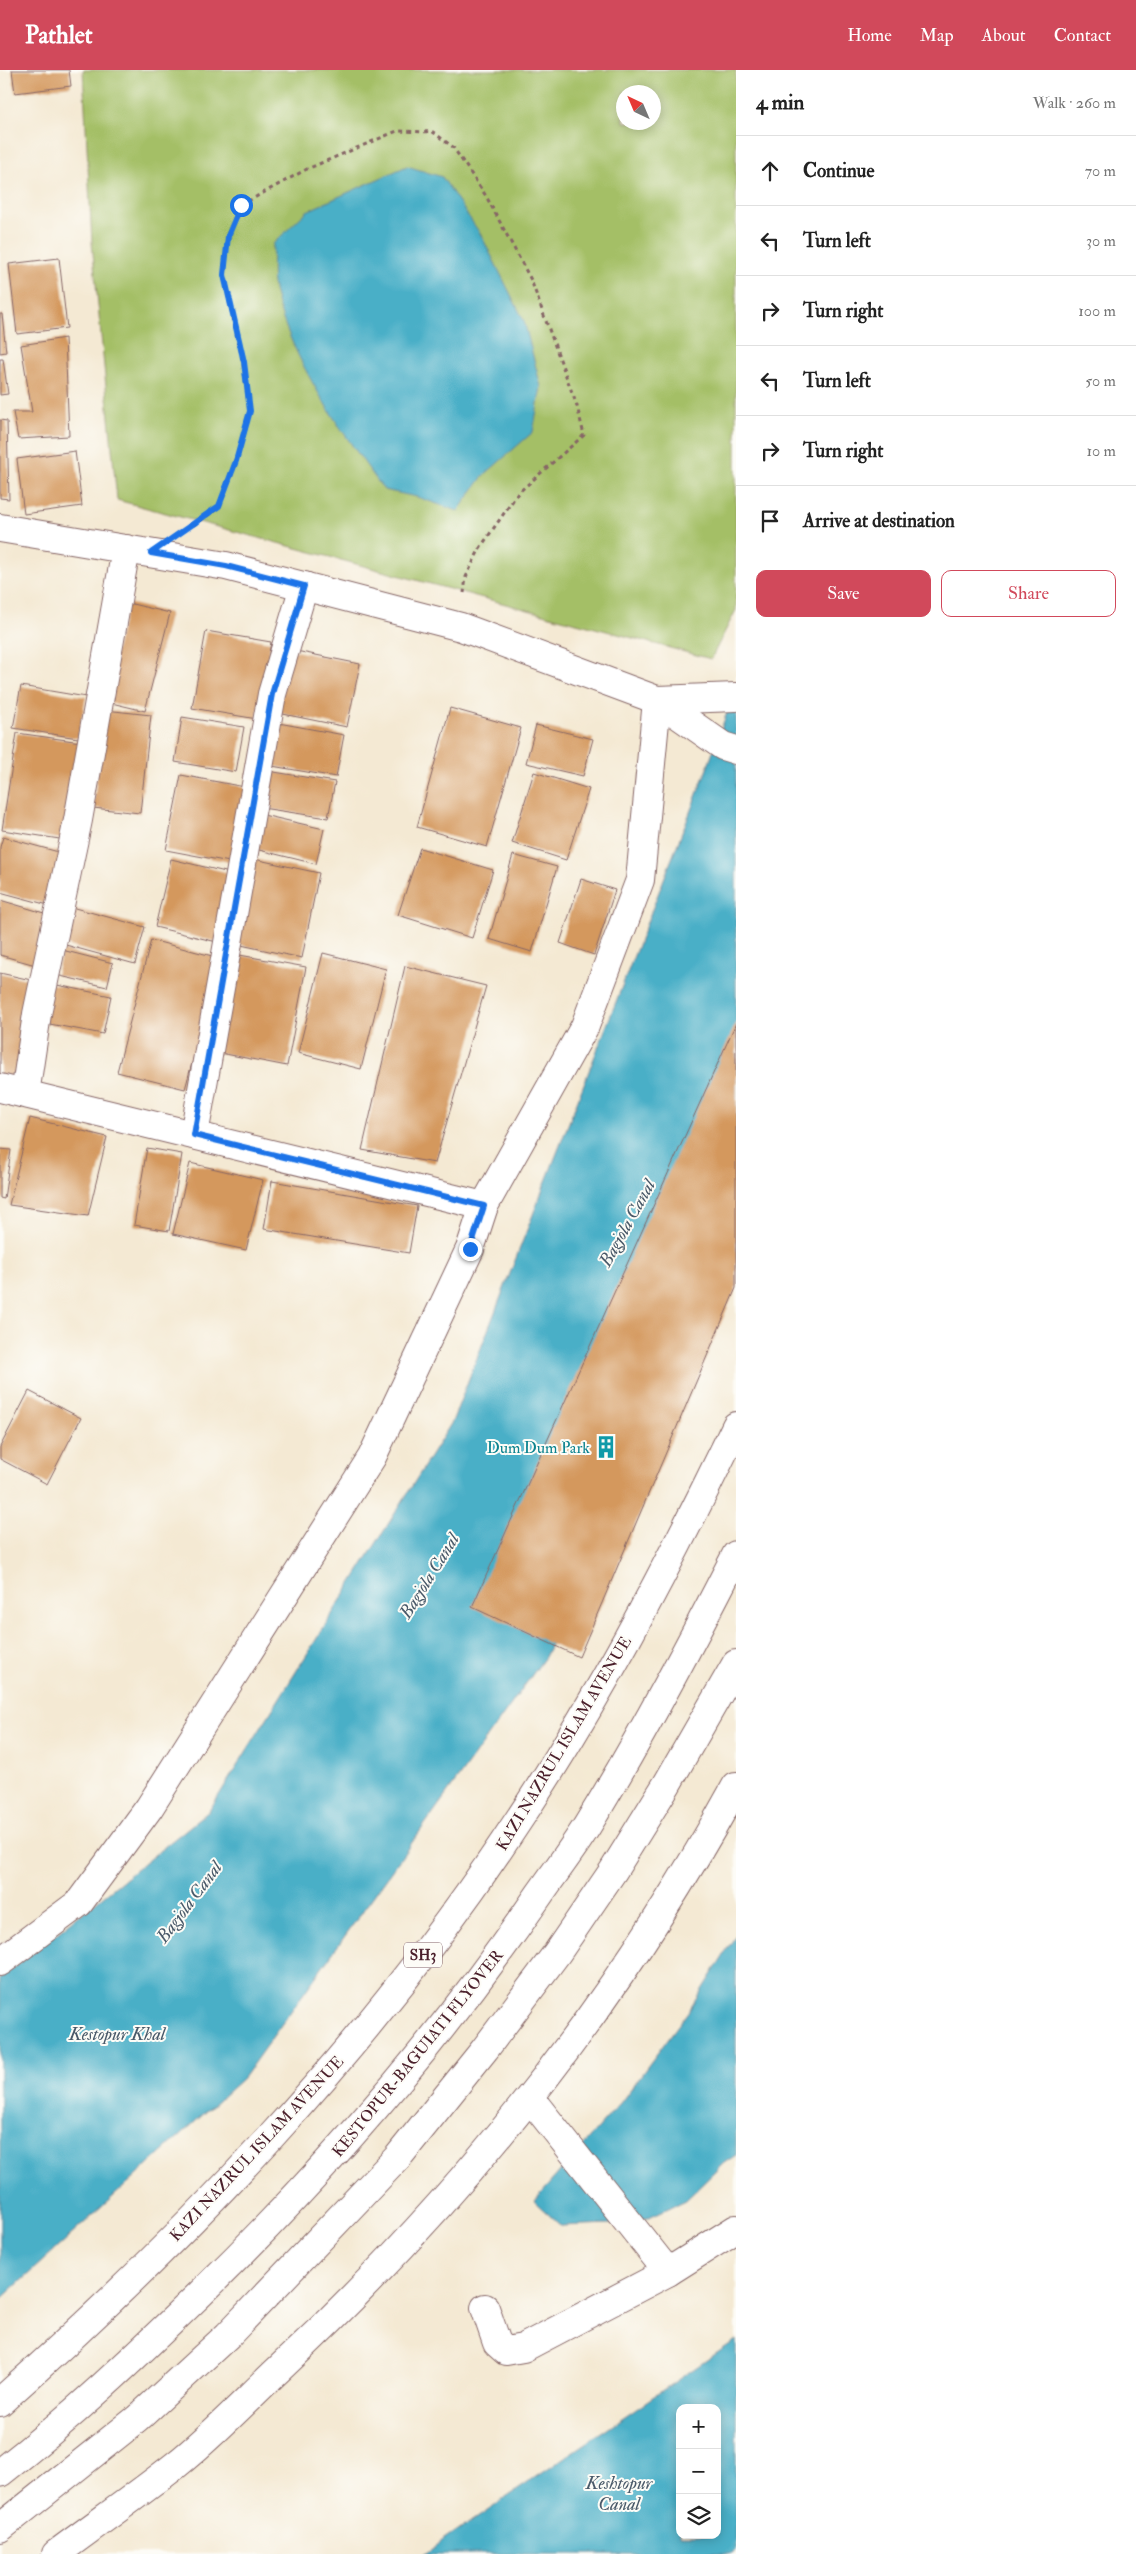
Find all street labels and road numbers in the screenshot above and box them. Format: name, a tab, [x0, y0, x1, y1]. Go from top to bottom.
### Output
street label: KAZI NAZRUL ISLAM AVENUE	[492, 1633, 636, 1854]
road number: SH3	[404, 1942, 442, 1968]
street label: KESTOPUR-BAGUIATI FLYOVER	[328, 1946, 508, 2161]
street label: KAZI NAZRUL ISLAM AVENUE	[165, 2052, 348, 2246]

